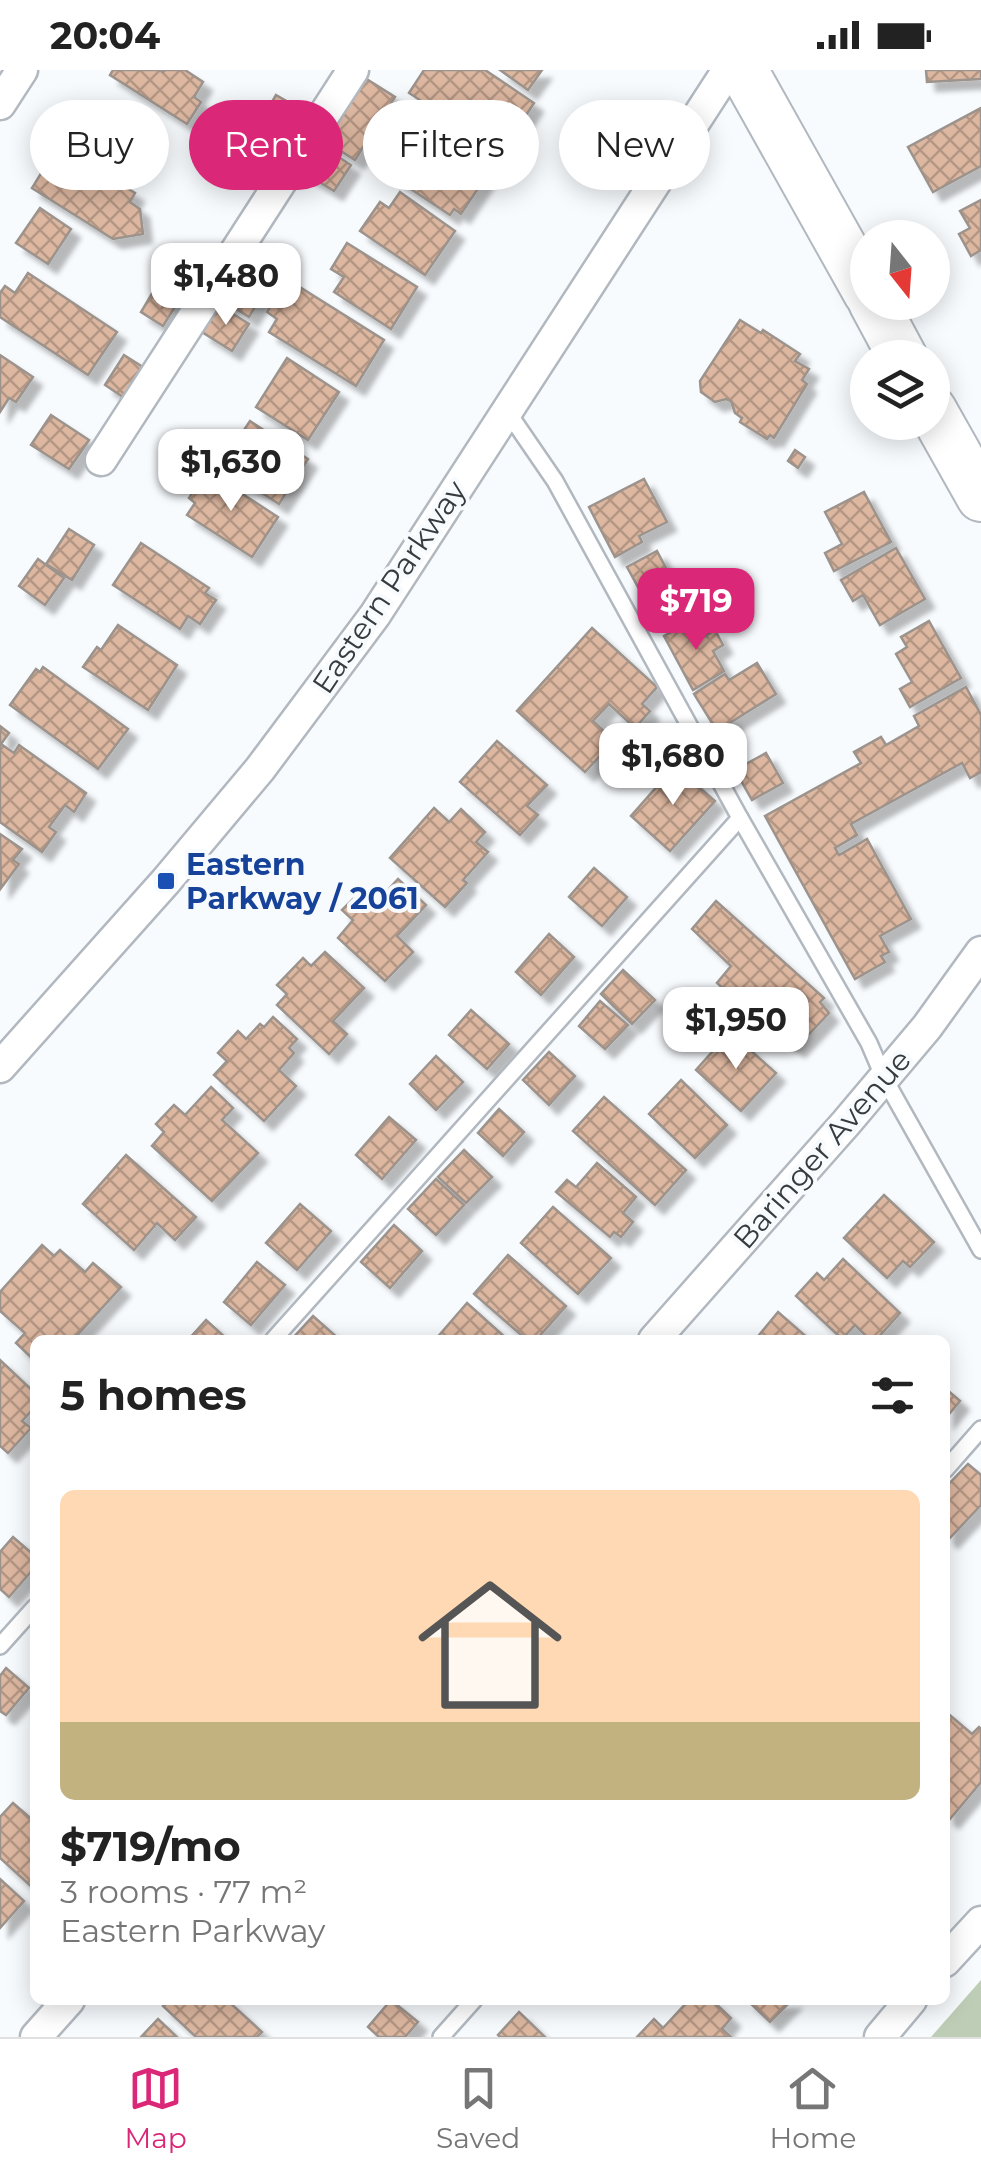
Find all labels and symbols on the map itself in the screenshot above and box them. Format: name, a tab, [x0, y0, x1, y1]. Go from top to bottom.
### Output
north arrow	[850, 220, 950, 320]
pin: $1,480	[145, 243, 307, 328]
pin: $1,630	[150, 429, 312, 514]
street label: Eastern Parkway	[304, 473, 474, 700]
pin: $719	[637, 568, 755, 653]
pin: $1,680	[592, 723, 754, 808]
place label: Eastern Parkway / 2061	[186, 846, 419, 917]
marker: Eastern Parkway / 2061	[155, 870, 177, 892]
pin: $1,950	[655, 987, 817, 1072]
street label: Baringer Avenue	[725, 1042, 919, 1256]

